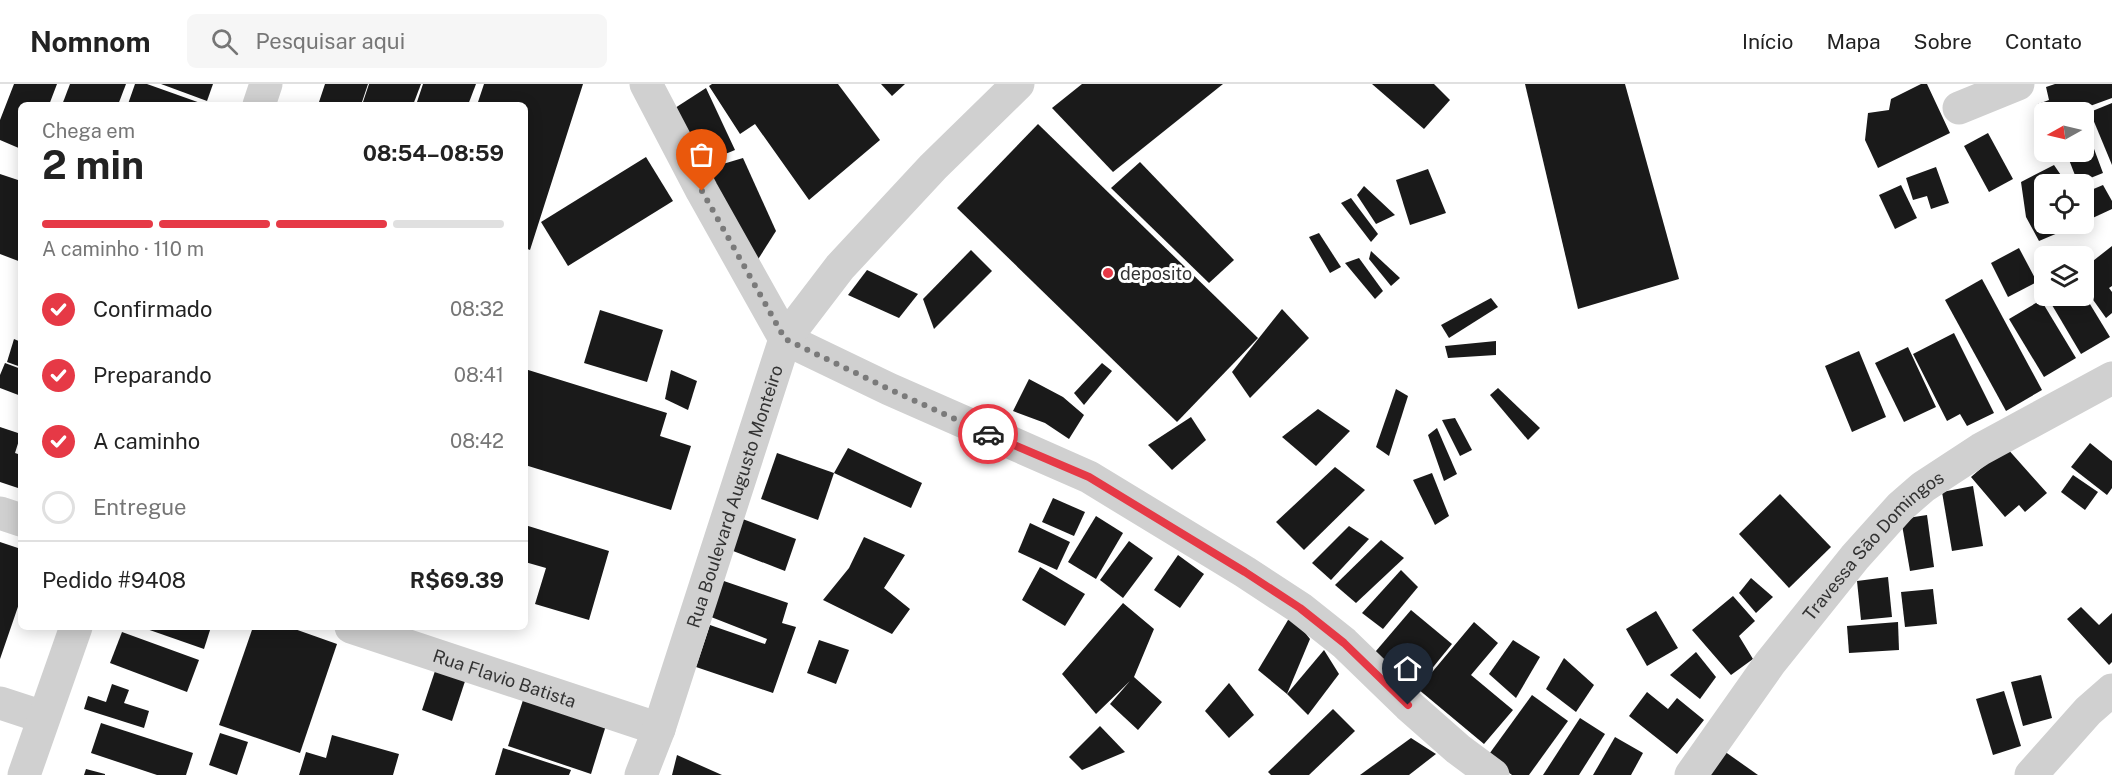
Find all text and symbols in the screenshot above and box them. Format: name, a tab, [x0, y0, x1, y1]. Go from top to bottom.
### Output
search box	[187, 14, 607, 68]
text: Nomnom	[30, 25, 151, 58]
icon: search	[208, 25, 241, 58]
text: Pesquisar aqui	[256, 28, 405, 54]
text: Início	[1742, 29, 1793, 54]
text: Mapa	[1826, 29, 1881, 54]
text: Sobre	[1914, 29, 1972, 54]
text: Contato	[2005, 29, 2082, 54]
north arrow	[2034, 102, 2094, 162]
map controls	[2034, 102, 2094, 306]
text: Chega em	[42, 119, 135, 143]
pin	[676, 129, 727, 191]
icon: bag	[685, 138, 718, 171]
text: 08:54–08:59	[363, 140, 504, 166]
text: 2 min	[42, 142, 144, 188]
button: locate	[2034, 174, 2094, 234]
text: A caminho · 110 m	[42, 237, 204, 261]
button: layers	[2034, 246, 2094, 306]
place label: deposito	[1120, 263, 1192, 284]
marker: deposito	[1101, 266, 1115, 280]
icon: check	[42, 293, 75, 326]
text: Confirmado	[93, 296, 212, 322]
text: 08:32	[450, 297, 504, 321]
icon: check	[42, 359, 75, 392]
text: Preparando	[93, 362, 212, 388]
street label: Rua Boulevard Augusto Monteiro	[682, 362, 786, 630]
text: 08:41	[454, 363, 504, 387]
courier	[958, 404, 1018, 464]
icon: car	[972, 418, 1005, 451]
icon: check	[42, 425, 75, 458]
text: A caminho	[93, 428, 200, 454]
text: 08:42	[450, 429, 504, 453]
street label: Travessa São Domingos	[1798, 466, 1947, 624]
text: Entregue	[93, 494, 187, 520]
text: Pedido #9408	[42, 567, 186, 593]
text: R$69.39	[410, 567, 504, 593]
pin	[1382, 643, 1433, 705]
street label: Rua Flavio Batista	[431, 644, 579, 711]
icon: home	[1391, 652, 1424, 685]

